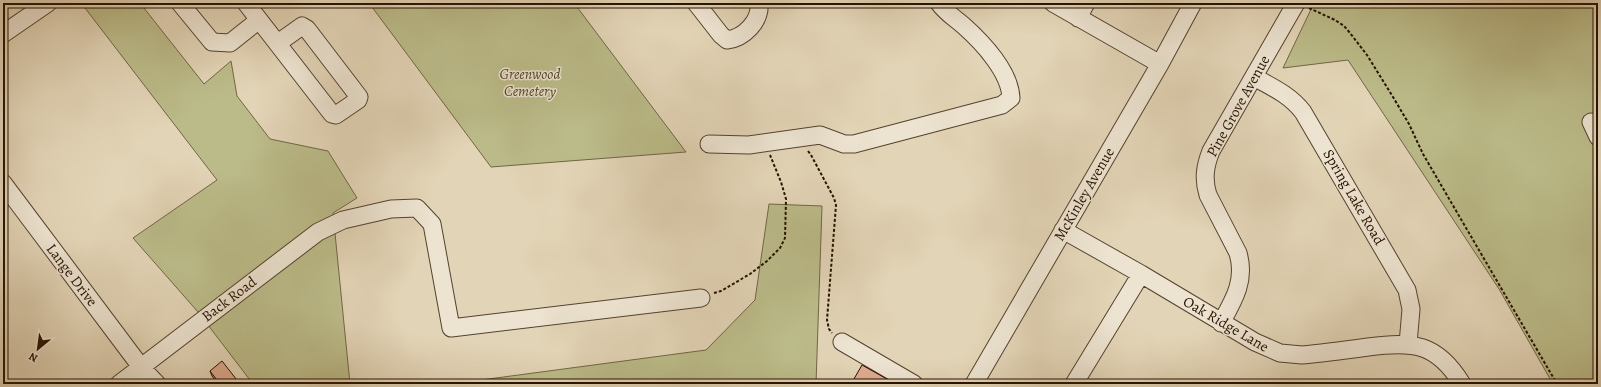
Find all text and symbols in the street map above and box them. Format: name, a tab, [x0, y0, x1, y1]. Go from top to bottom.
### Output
street label: Pine Grove Avenue	[1202, 51, 1274, 161]
park label: Greenwood Cemetery	[500, 64, 560, 101]
street label: McKinley Avenue	[1049, 143, 1119, 244]
street label: Spring Lake Road	[1319, 146, 1390, 249]
street label: Lange Drive	[42, 240, 102, 311]
street label: Back Road	[197, 271, 261, 326]
street label: Oak Ridge Lane	[1179, 291, 1273, 357]
north arrow	[18, 329, 58, 369]
text: N	[26, 349, 41, 366]

